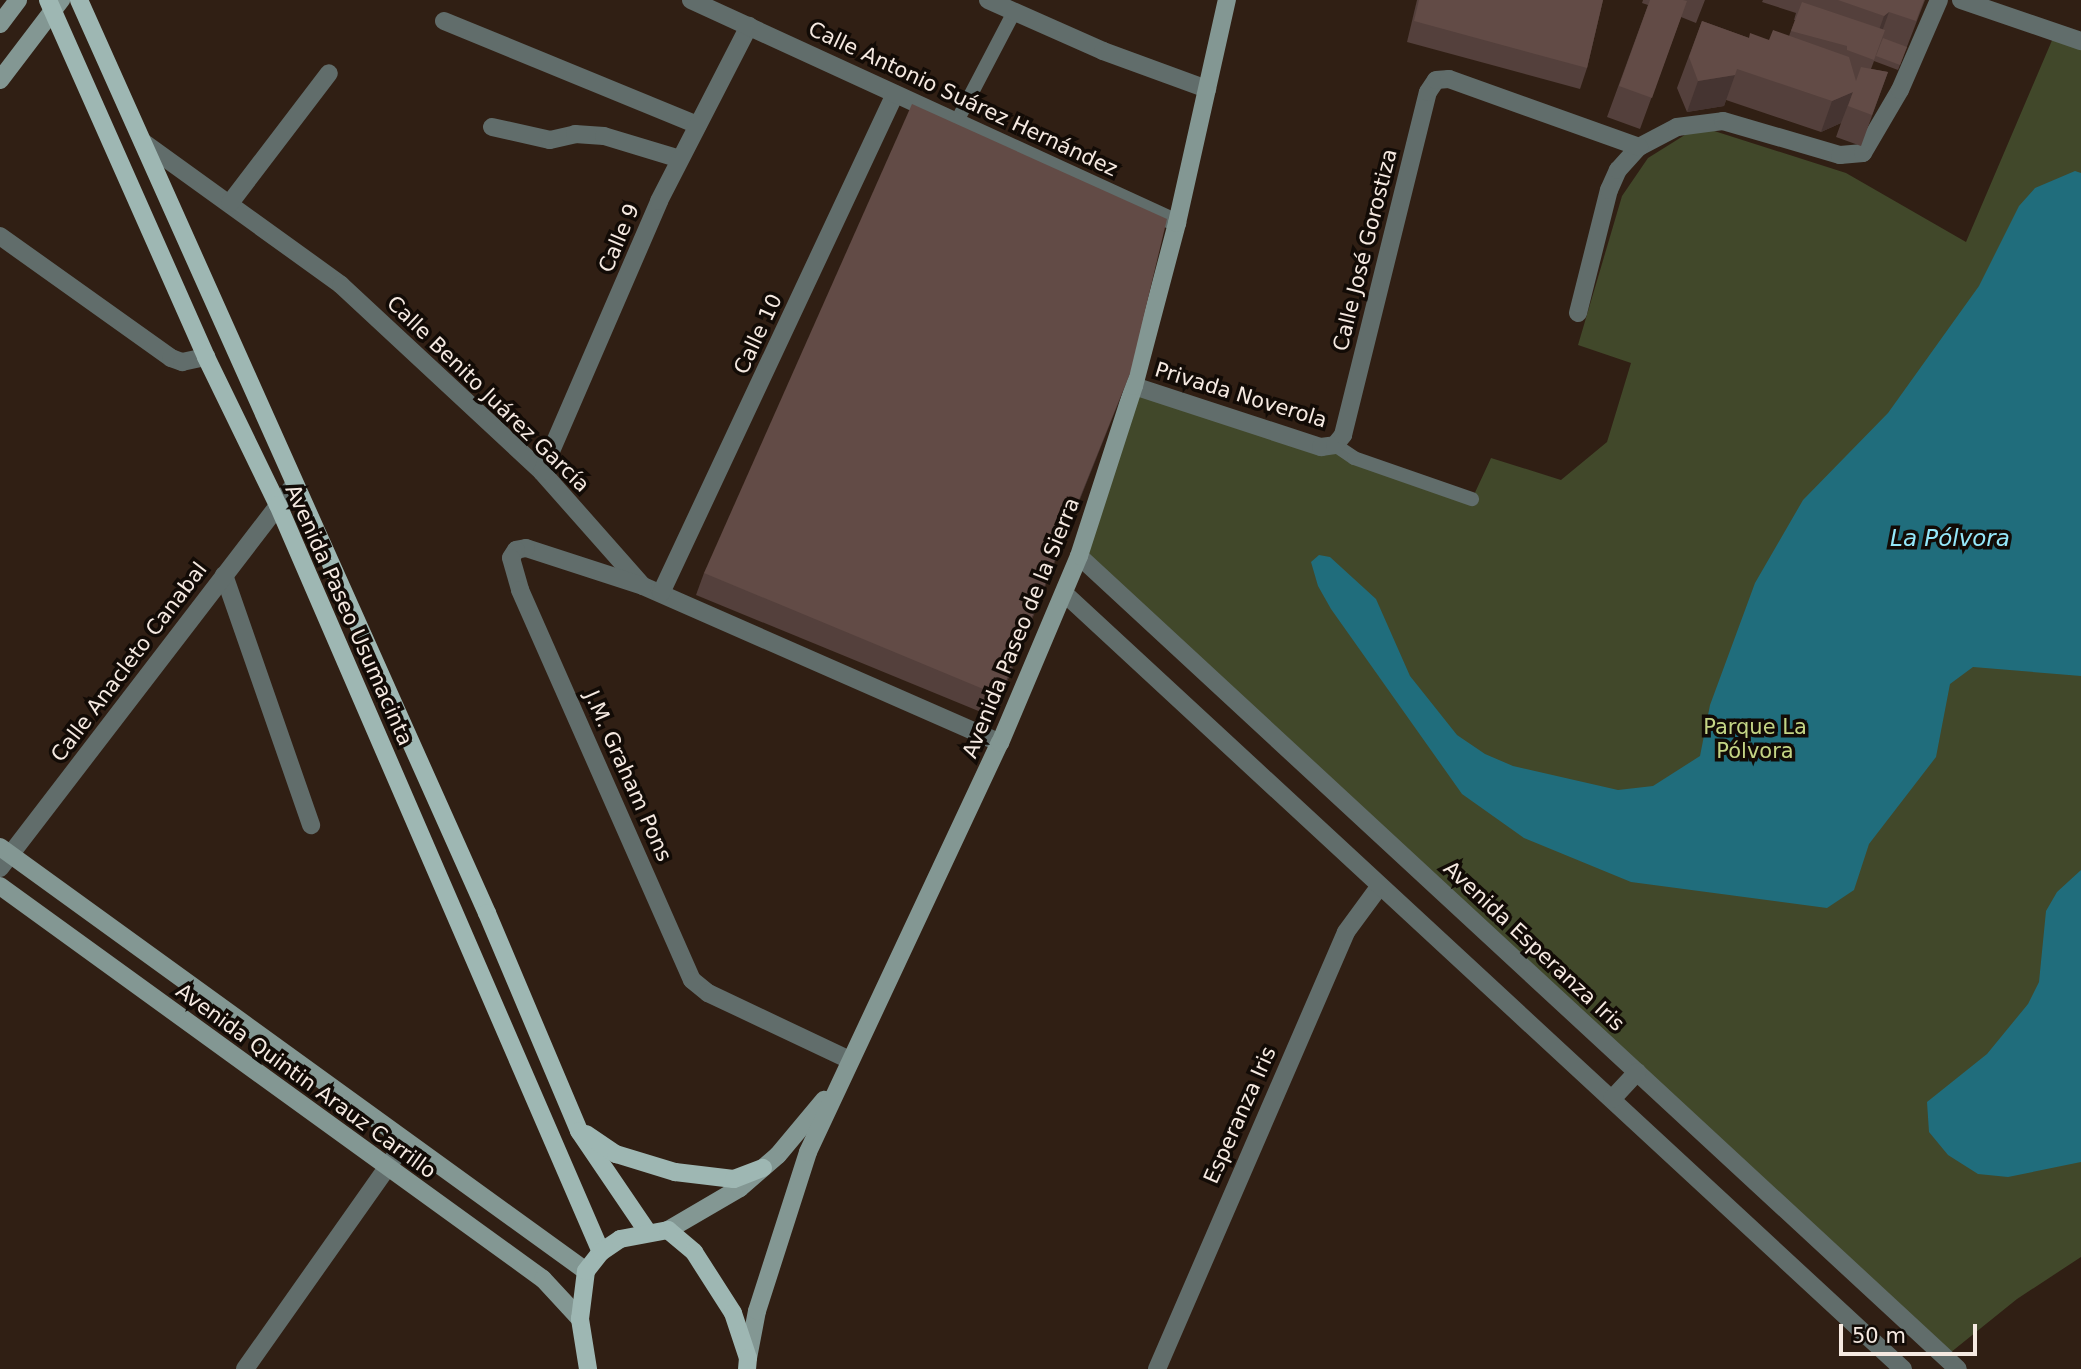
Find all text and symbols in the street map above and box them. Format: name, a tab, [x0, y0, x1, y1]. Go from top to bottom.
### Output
street label: Calle Antonio Suárez Hernández	[804, 16, 1122, 182]
street label: Calle José Gorostiza	[1328, 146, 1402, 354]
street label: Calle 9	[593, 200, 645, 276]
street label: Calle 10	[729, 290, 787, 378]
street label: Calle Benito Juárez García	[382, 291, 594, 497]
street label: Privada Noverola	[1152, 357, 1330, 433]
street label: Avenida Paseo Usumacinta	[280, 481, 418, 749]
street label: Avenida Paseo de la Sierra	[957, 494, 1085, 762]
water label: La Pólvora	[1890, 524, 2010, 552]
street label: Calle Anacleto Canabal	[46, 557, 212, 767]
street label: J.M. Graham Pons	[579, 687, 677, 865]
park label: Parque La Pólvora	[1703, 714, 1807, 764]
street label: Avenida Esperanza Iris	[1438, 856, 1630, 1036]
street label: Avenida Quintin Arauz Carrillo	[171, 978, 441, 1184]
street label: Esperanza Iris	[1199, 1043, 1281, 1187]
scale bar	[1843, 1310, 1981, 1354]
text: 50 m	[1852, 1324, 1906, 1348]

